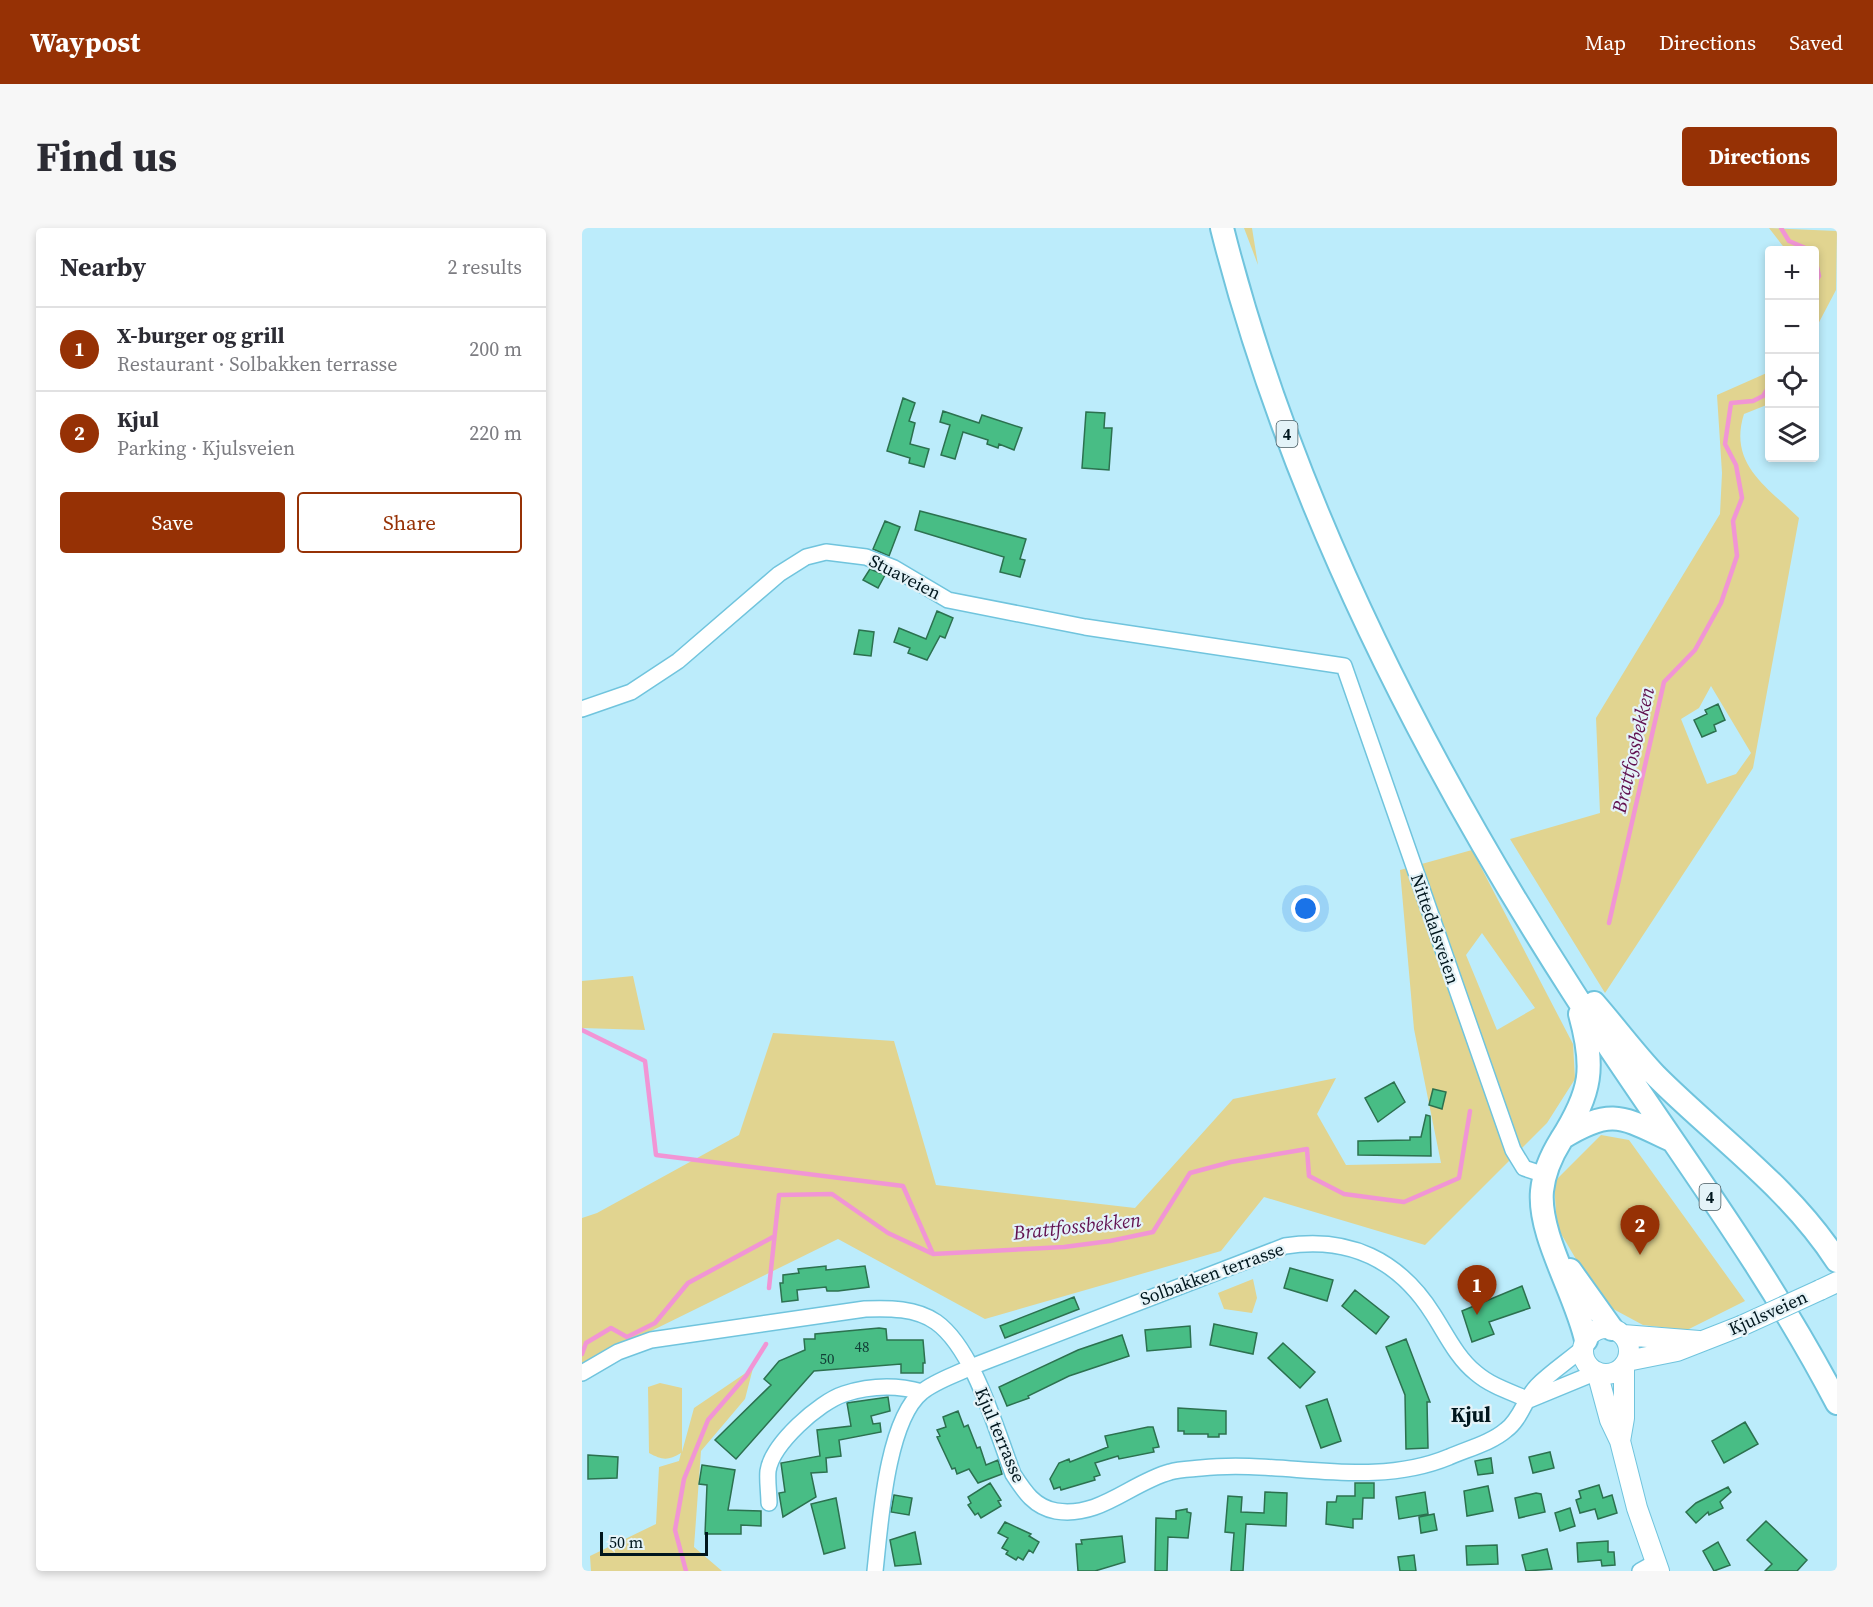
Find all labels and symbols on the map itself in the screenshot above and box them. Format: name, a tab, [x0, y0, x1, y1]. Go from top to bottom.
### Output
road number: 4	[1276, 421, 1298, 447]
street label: Stuaveien	[865, 548, 946, 605]
water label: Brattfossbekken	[1605, 683, 1661, 817]
street label: Nittedalsveien	[1405, 870, 1466, 988]
your location	[1291, 894, 1320, 923]
road number: 4	[1700, 1184, 1720, 1210]
water label: Brattfossbekken	[1011, 1205, 1143, 1247]
pin: 2	[1620, 1206, 1660, 1255]
street label: Solbakken terrasse	[1136, 1236, 1287, 1311]
pin: 1	[1458, 1266, 1496, 1315]
street label: Kjulsveien	[1724, 1284, 1811, 1341]
house number: 48	[854, 1336, 870, 1357]
house number: 50	[819, 1348, 835, 1369]
street label: Kjul terrasse	[969, 1383, 1032, 1486]
district label: Kjul	[1451, 1400, 1491, 1429]
scale bar	[600, 1529, 708, 1556]

